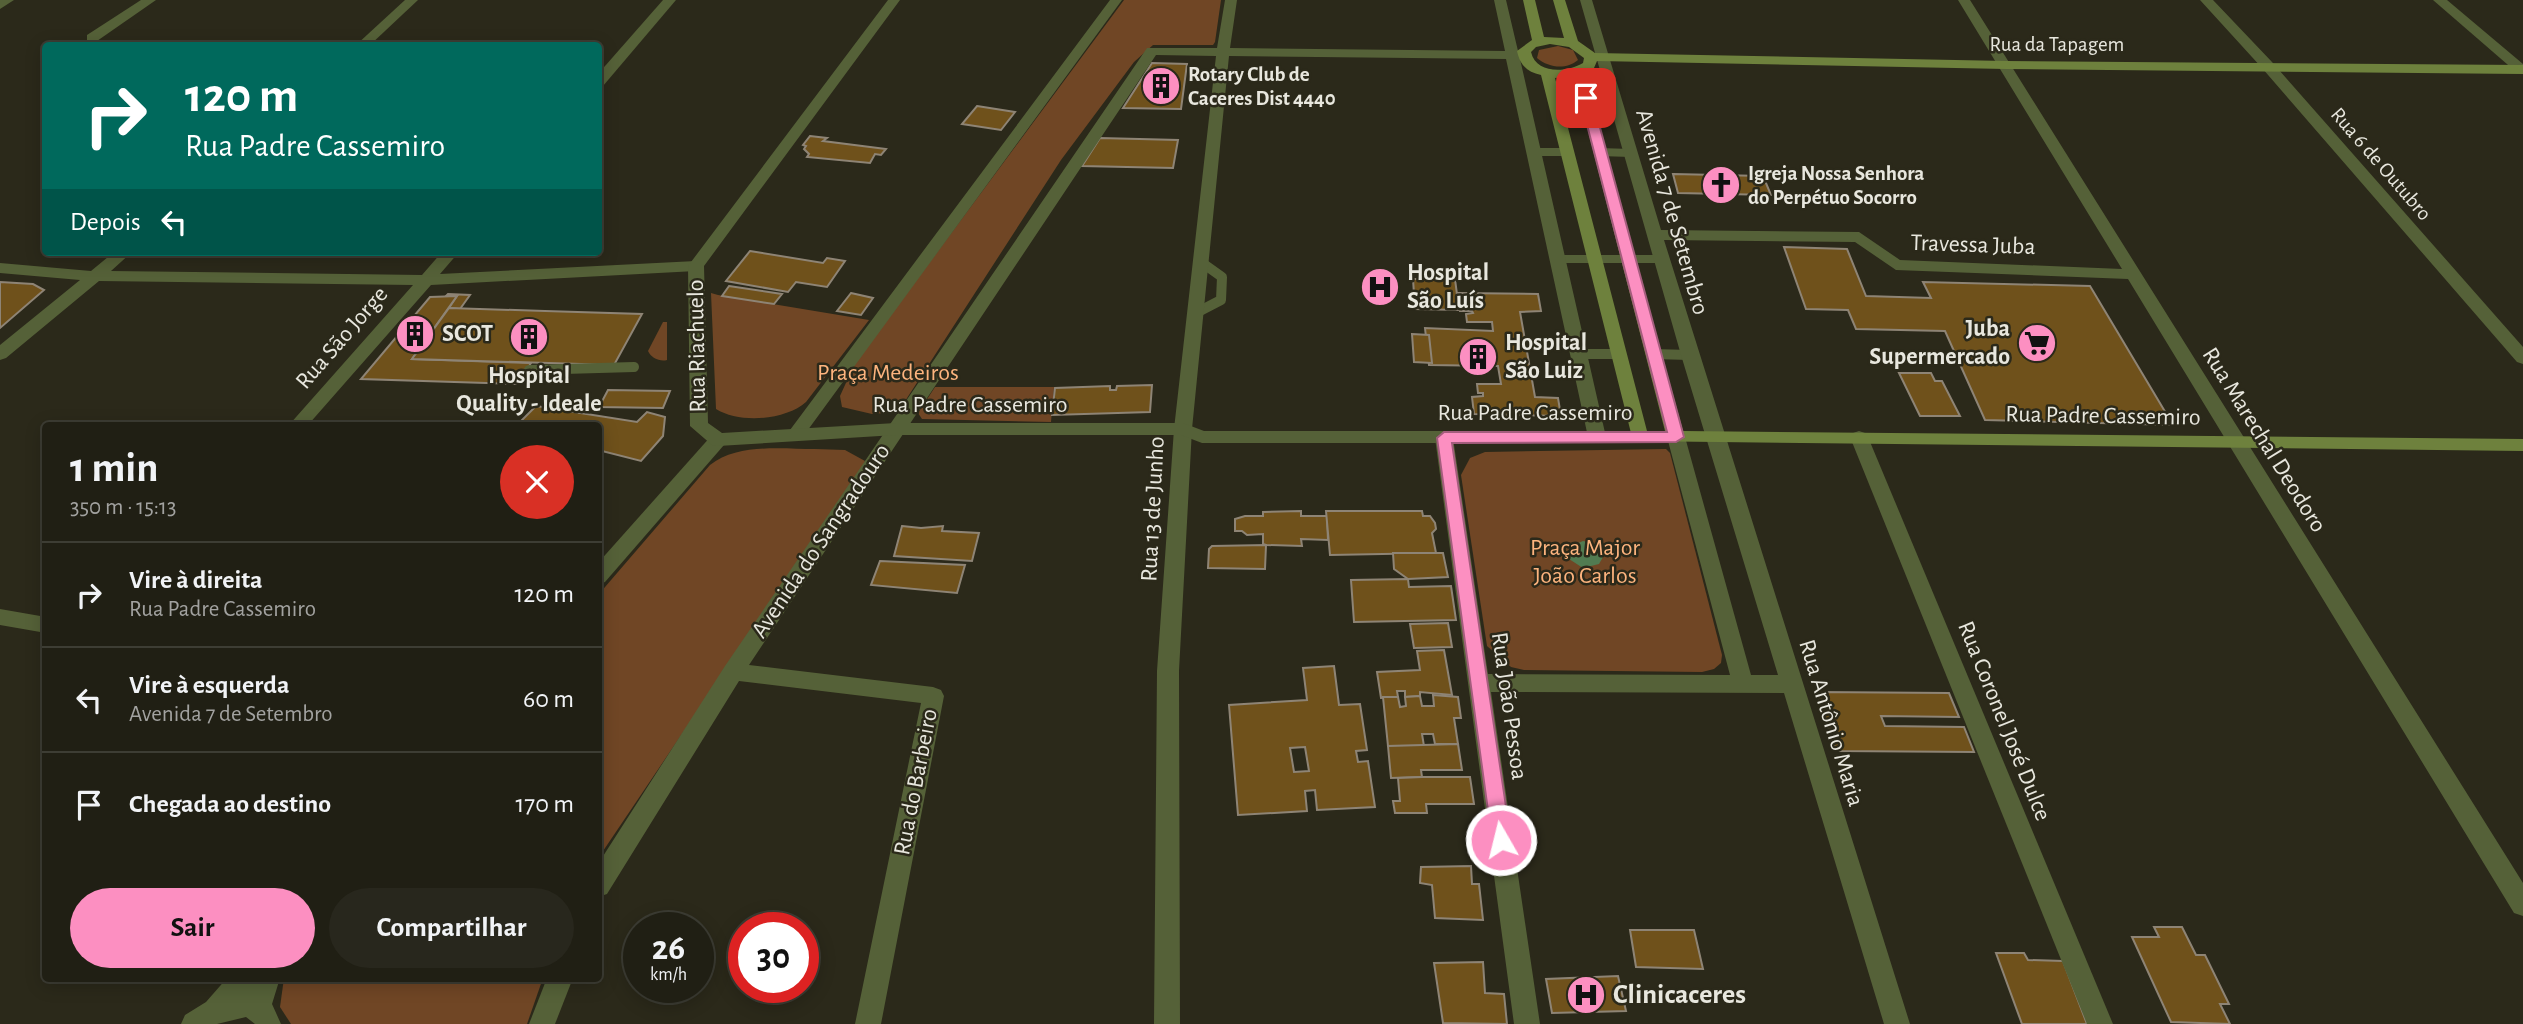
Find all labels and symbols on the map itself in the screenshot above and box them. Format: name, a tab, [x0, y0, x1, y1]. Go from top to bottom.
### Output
street label: Rua da Tapagem	[1990, 34, 2124, 55]
place label: Rotary Club de Caceres Dist 4440	[1188, 64, 1336, 109]
building icon: Rotary Club de Caceres Dist 4440	[1140, 65, 1182, 107]
pin	[1556, 68, 1616, 128]
street label: Rua 6 de Outubro	[2327, 104, 2435, 224]
street label: Avenida 7 de Setembro	[1631, 107, 1713, 317]
place label: Igreja Nossa Senhora do Perpétuo Socorro	[1748, 163, 1924, 208]
church icon: Igreja Nossa Senhora do Perpétuo Socorro	[1700, 164, 1742, 206]
street label: Travessa Juba	[1910, 231, 2036, 259]
place label: Hospital São Luís	[1407, 261, 1489, 313]
hospital icon: Hospital São Luís	[1359, 266, 1401, 308]
street label: Rua Riachuelo	[684, 279, 710, 413]
street label: Rua São Jorge	[291, 282, 393, 394]
building icon: SCOT	[394, 313, 436, 355]
building icon: Hospital Quality - Ideale	[508, 316, 550, 358]
place label: Juba Supermercado	[1869, 317, 2010, 369]
place label: SCOT	[442, 322, 493, 346]
supermarket icon: Juba Supermercado	[2016, 322, 2058, 364]
place label: Hospital São Luiz	[1505, 331, 1587, 383]
building icon: Hospital São Luiz	[1457, 336, 1499, 378]
street label: Rua Marechal Deodoro	[2197, 343, 2331, 537]
park label: Praça Medeiros	[817, 361, 959, 385]
place label: Hospital Quality - Ideale	[456, 364, 602, 416]
street label: Rua Padre Cassemiro	[872, 393, 1068, 417]
street label: Rua Padre Cassemiro	[1437, 401, 1633, 425]
street label: Rua Padre Cassemiro	[2005, 402, 2201, 430]
street label: Rua 13 de Junho	[1137, 436, 1169, 582]
street label: Avenida do Sangradouro	[747, 440, 895, 642]
park label: Praça Major João Carlos	[1530, 536, 1640, 588]
street label: Rua Coronel José Dulce	[1953, 618, 2055, 824]
street label: Rua João Pessoa	[1487, 631, 1531, 781]
street label: Rua Antônio Maria	[1794, 637, 1868, 809]
street label: Rua do Barbeiro	[890, 707, 942, 857]
position arrow	[1464, 803, 1538, 877]
speed limit sign: 30	[728, 912, 819, 1003]
hospital icon: Clinicaceres	[1565, 974, 1607, 1016]
place label: Clinicaceres	[1613, 981, 1746, 1009]

